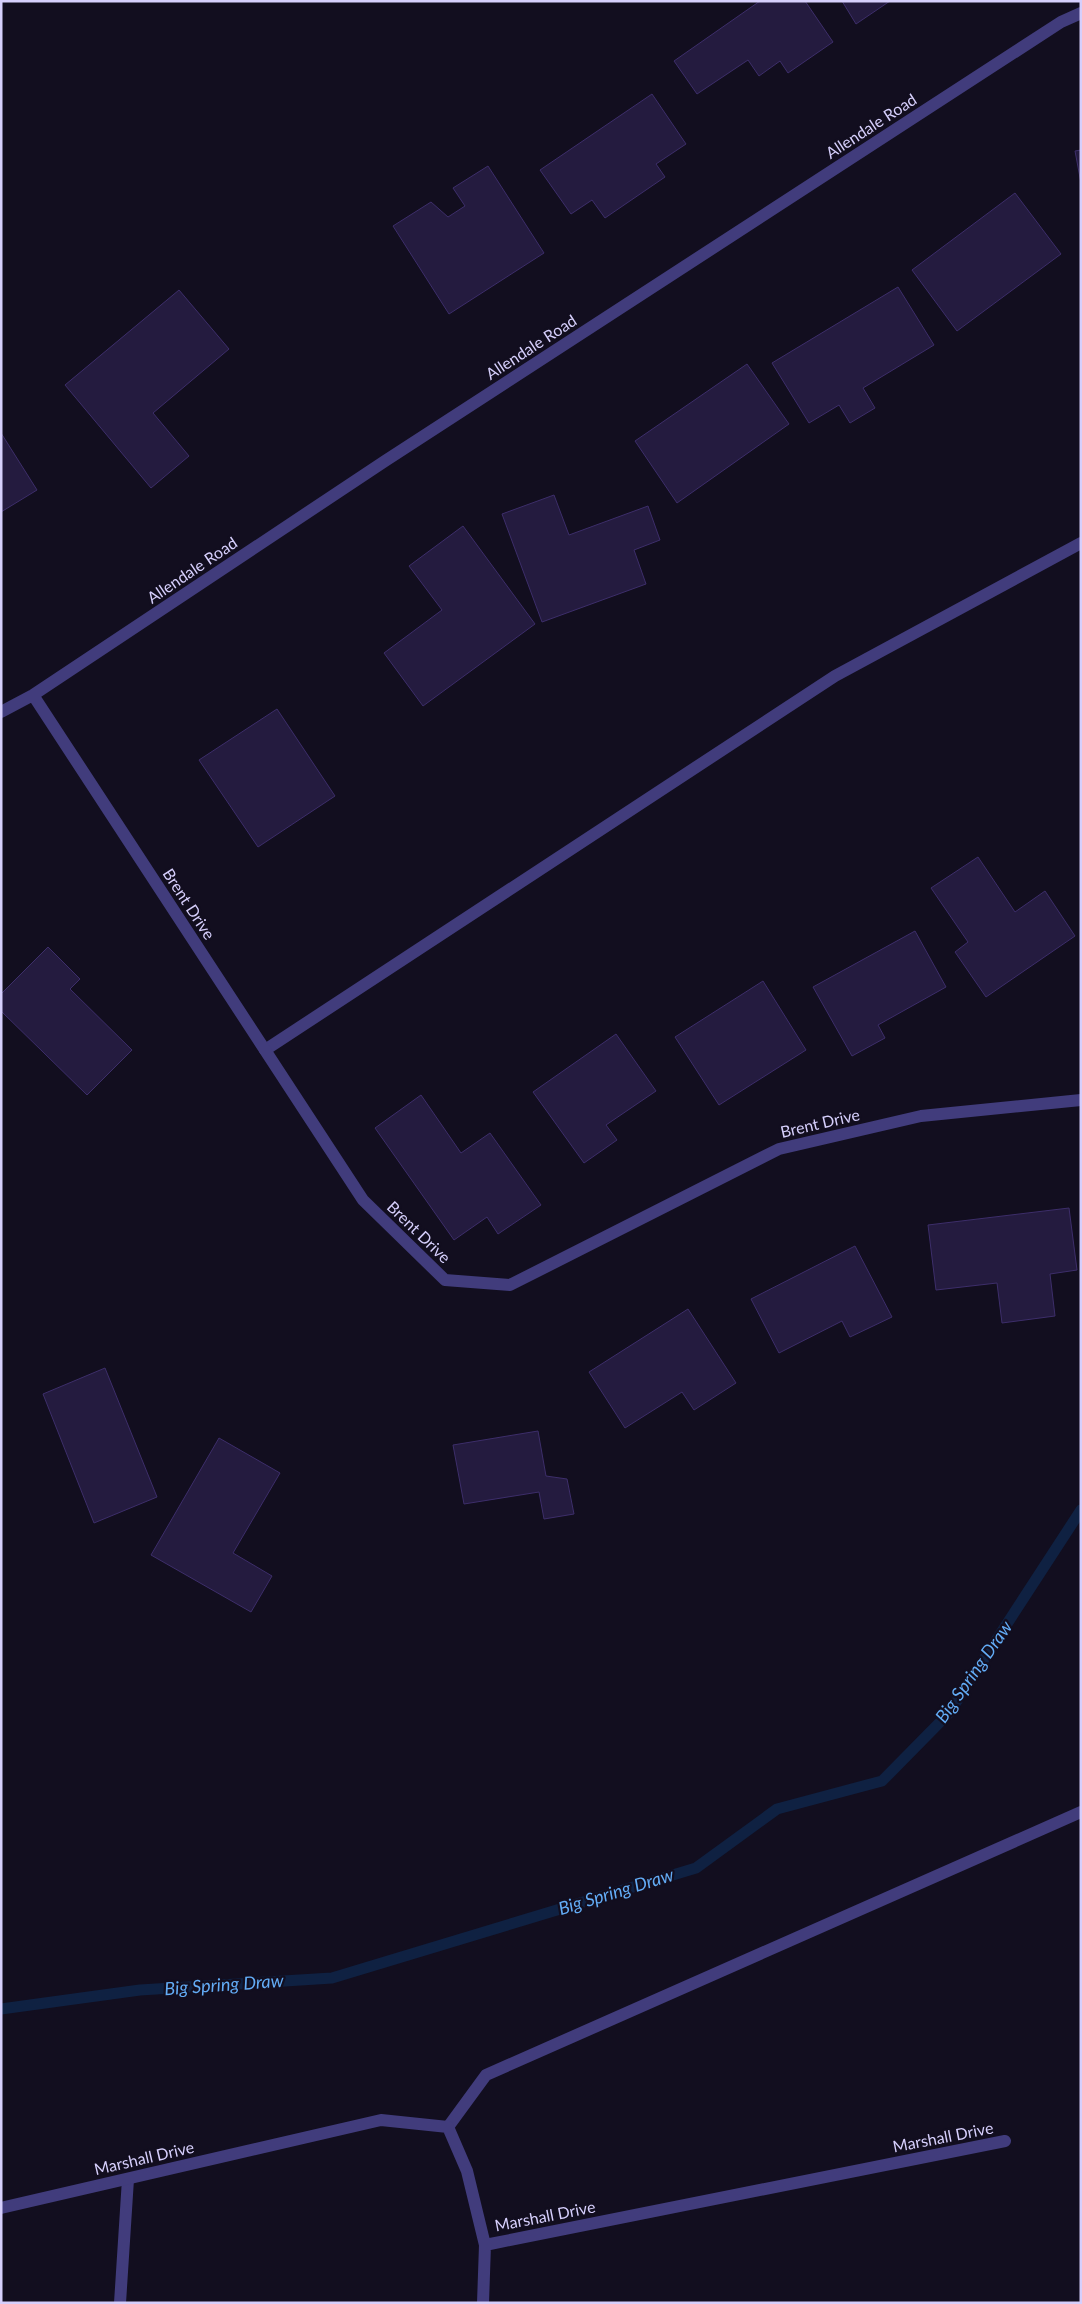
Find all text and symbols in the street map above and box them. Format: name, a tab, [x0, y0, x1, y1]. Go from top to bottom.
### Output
street label: Allendale Road	[822, 89, 920, 162]
street label: Allendale Road	[482, 310, 580, 383]
street label: Allendale Road	[143, 533, 240, 607]
street label: Brent Drive	[159, 865, 219, 943]
street label: Brent Drive	[778, 1104, 861, 1141]
street label: Brent Drive	[384, 1197, 455, 1267]
water label: Big Spring Draw	[930, 1615, 1017, 1727]
water label: Big Spring Draw	[555, 1863, 677, 1919]
water label: Big Spring Draw	[164, 1969, 285, 1999]
street label: Marshall Drive	[891, 2117, 995, 2156]
street label: Marshall Drive	[92, 2137, 196, 2178]
street label: Marshall Drive	[493, 2196, 597, 2235]

